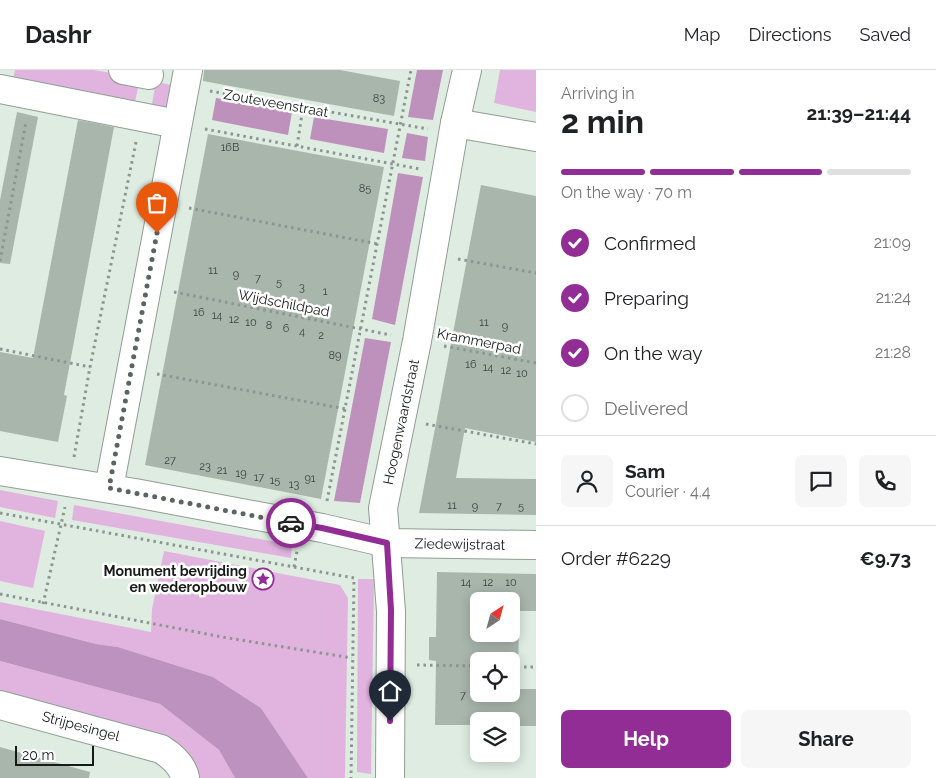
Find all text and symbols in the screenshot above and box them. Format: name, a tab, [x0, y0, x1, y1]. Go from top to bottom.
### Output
text: Dashr	[25, 20, 91, 49]
text: Map	[684, 24, 720, 45]
text: Directions	[748, 24, 832, 45]
text: Saved	[860, 24, 911, 45]
text: Arriving in	[561, 84, 635, 103]
street label: Zouteveenstraat	[222, 86, 330, 120]
house number: 83	[373, 92, 385, 105]
text: 21:39–21:44	[806, 102, 911, 124]
text: 2 min	[561, 103, 644, 140]
house number: 16B	[221, 141, 239, 154]
pin	[136, 182, 178, 233]
house number: 85	[359, 182, 371, 195]
text: On the way · 70 m	[561, 183, 692, 202]
icon: bag	[143, 189, 171, 217]
icon: check	[561, 229, 589, 257]
text: Confirmed	[604, 232, 696, 254]
text: 21:09	[874, 233, 911, 252]
house number: 11	[208, 264, 218, 277]
house number: 9	[233, 268, 239, 281]
house number: 7	[255, 272, 261, 285]
house number: 5	[276, 276, 282, 289]
house number: 3	[299, 281, 305, 294]
icon: check	[561, 284, 589, 312]
house number: 1	[323, 285, 328, 298]
street label: Wijdschildpad	[237, 286, 331, 320]
text: Preparing	[604, 287, 689, 309]
text: 21:24	[876, 288, 911, 307]
house number: 16	[193, 306, 205, 319]
house number: 14	[212, 309, 222, 322]
house number: 12	[229, 313, 239, 326]
house number: 10	[245, 316, 257, 329]
house number: 11	[479, 316, 489, 329]
house number: 8	[266, 319, 272, 332]
house number: 9	[502, 320, 508, 333]
house number: 6	[283, 322, 290, 335]
house number: 4	[299, 325, 305, 338]
street label: Krammerpad	[436, 325, 522, 357]
house number: 2	[318, 329, 324, 342]
icon: check	[561, 339, 589, 367]
text: On the way	[604, 342, 703, 364]
text: 21:28	[875, 343, 911, 362]
house number: 89	[329, 349, 341, 362]
street label: Hoogenwaardstraat	[380, 357, 422, 486]
house number: 16	[465, 358, 477, 371]
house number: 14	[483, 361, 493, 374]
house number: 12	[501, 364, 511, 377]
house number: 10	[516, 367, 528, 380]
text: Delivered	[604, 397, 688, 419]
house number: 27	[164, 454, 176, 467]
button: person	[561, 455, 613, 507]
button: chat	[795, 455, 847, 507]
button: phone	[859, 455, 911, 507]
house number: 23	[199, 460, 211, 473]
text: Sam	[625, 460, 665, 482]
house number: 21	[217, 464, 228, 477]
house number: 19	[235, 467, 247, 480]
house number: 17	[254, 471, 264, 484]
house number: 91	[304, 472, 316, 485]
house number: 15	[270, 474, 280, 487]
house number: 13	[289, 478, 299, 491]
text: Courier · 4.4	[625, 482, 710, 501]
courier	[266, 498, 316, 548]
house number: 11	[447, 499, 457, 512]
house number: 9	[472, 500, 478, 513]
house number: 7	[496, 500, 502, 513]
house number: 5	[518, 500, 524, 513]
icon: car	[277, 509, 305, 537]
street label: Ziedewijstraat	[415, 535, 506, 553]
text: Order #6229	[561, 547, 671, 569]
text: €9.73	[859, 547, 911, 569]
place label: Monument bevrijding en wederopbouw	[104, 563, 247, 595]
place icon: Monument bevrijding en wederopbouw	[251, 567, 275, 591]
house number: 14	[461, 576, 471, 589]
house number: 12	[483, 576, 493, 589]
house number: 10	[505, 576, 517, 589]
north arrow	[470, 592, 520, 642]
map controls	[470, 592, 520, 762]
button: locate	[470, 652, 520, 702]
pin	[369, 670, 411, 721]
icon: home	[376, 677, 404, 705]
house number: 7	[460, 689, 466, 702]
street label: Strijpesingel	[40, 708, 122, 744]
button: Help	[561, 710, 731, 768]
button: Share	[741, 710, 911, 768]
button: layers	[470, 712, 520, 762]
scale bar	[15, 743, 94, 766]
text: 20 m	[22, 747, 54, 763]

